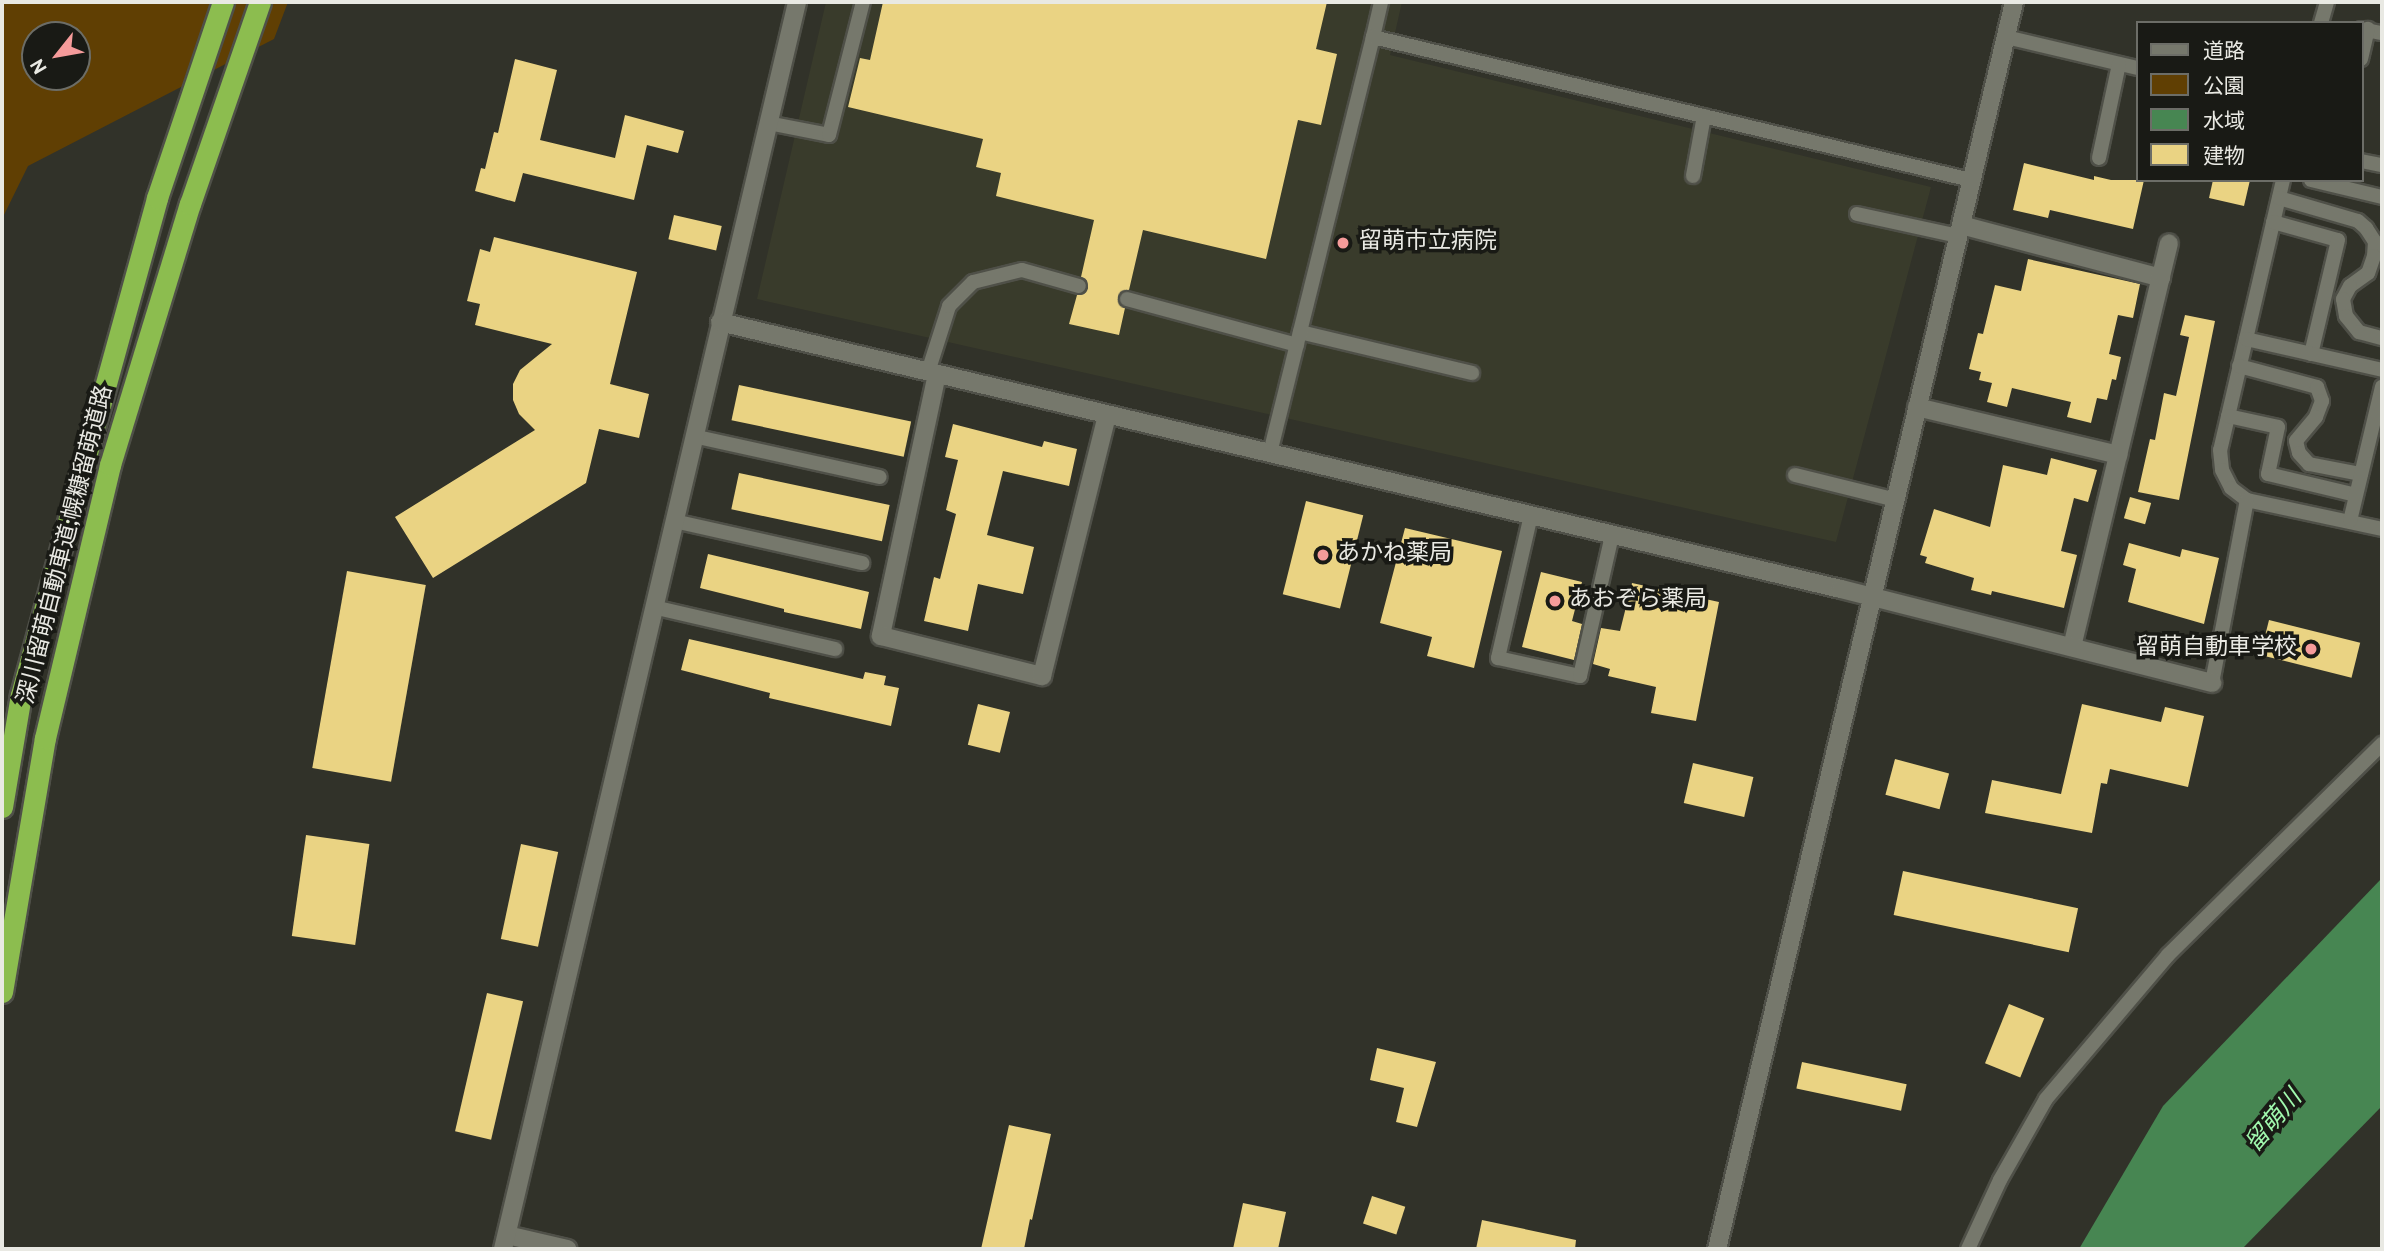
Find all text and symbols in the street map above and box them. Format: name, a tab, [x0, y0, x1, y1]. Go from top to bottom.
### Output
north arrow	[21, 21, 91, 91]
legend	[2136, 21, 2363, 182]
text: 道路	[2203, 39, 2245, 66]
text: N	[26, 54, 54, 78]
text: 公園	[2203, 74, 2245, 101]
text: 水域	[2203, 109, 2245, 136]
text: 建物	[2203, 144, 2245, 171]
place label: 留萌市立病院	[1359, 229, 1497, 257]
marker: 留萌市立病院	[1333, 233, 1353, 253]
street label: 深川留萌自動車道;幌糠留萌道路	[14, 383, 120, 707]
place label: あかね薬局	[1337, 541, 1452, 569]
marker: あかね薬局	[1315, 547, 1331, 563]
place label: あおぞら薬局	[1569, 587, 1707, 615]
marker: あおぞら薬局	[1547, 593, 1563, 609]
place label: 留萌自動車学校	[2136, 635, 2297, 663]
marker: 留萌自動車学校	[2303, 641, 2319, 657]
water label: 留萌川	[2241, 1085, 2309, 1159]

